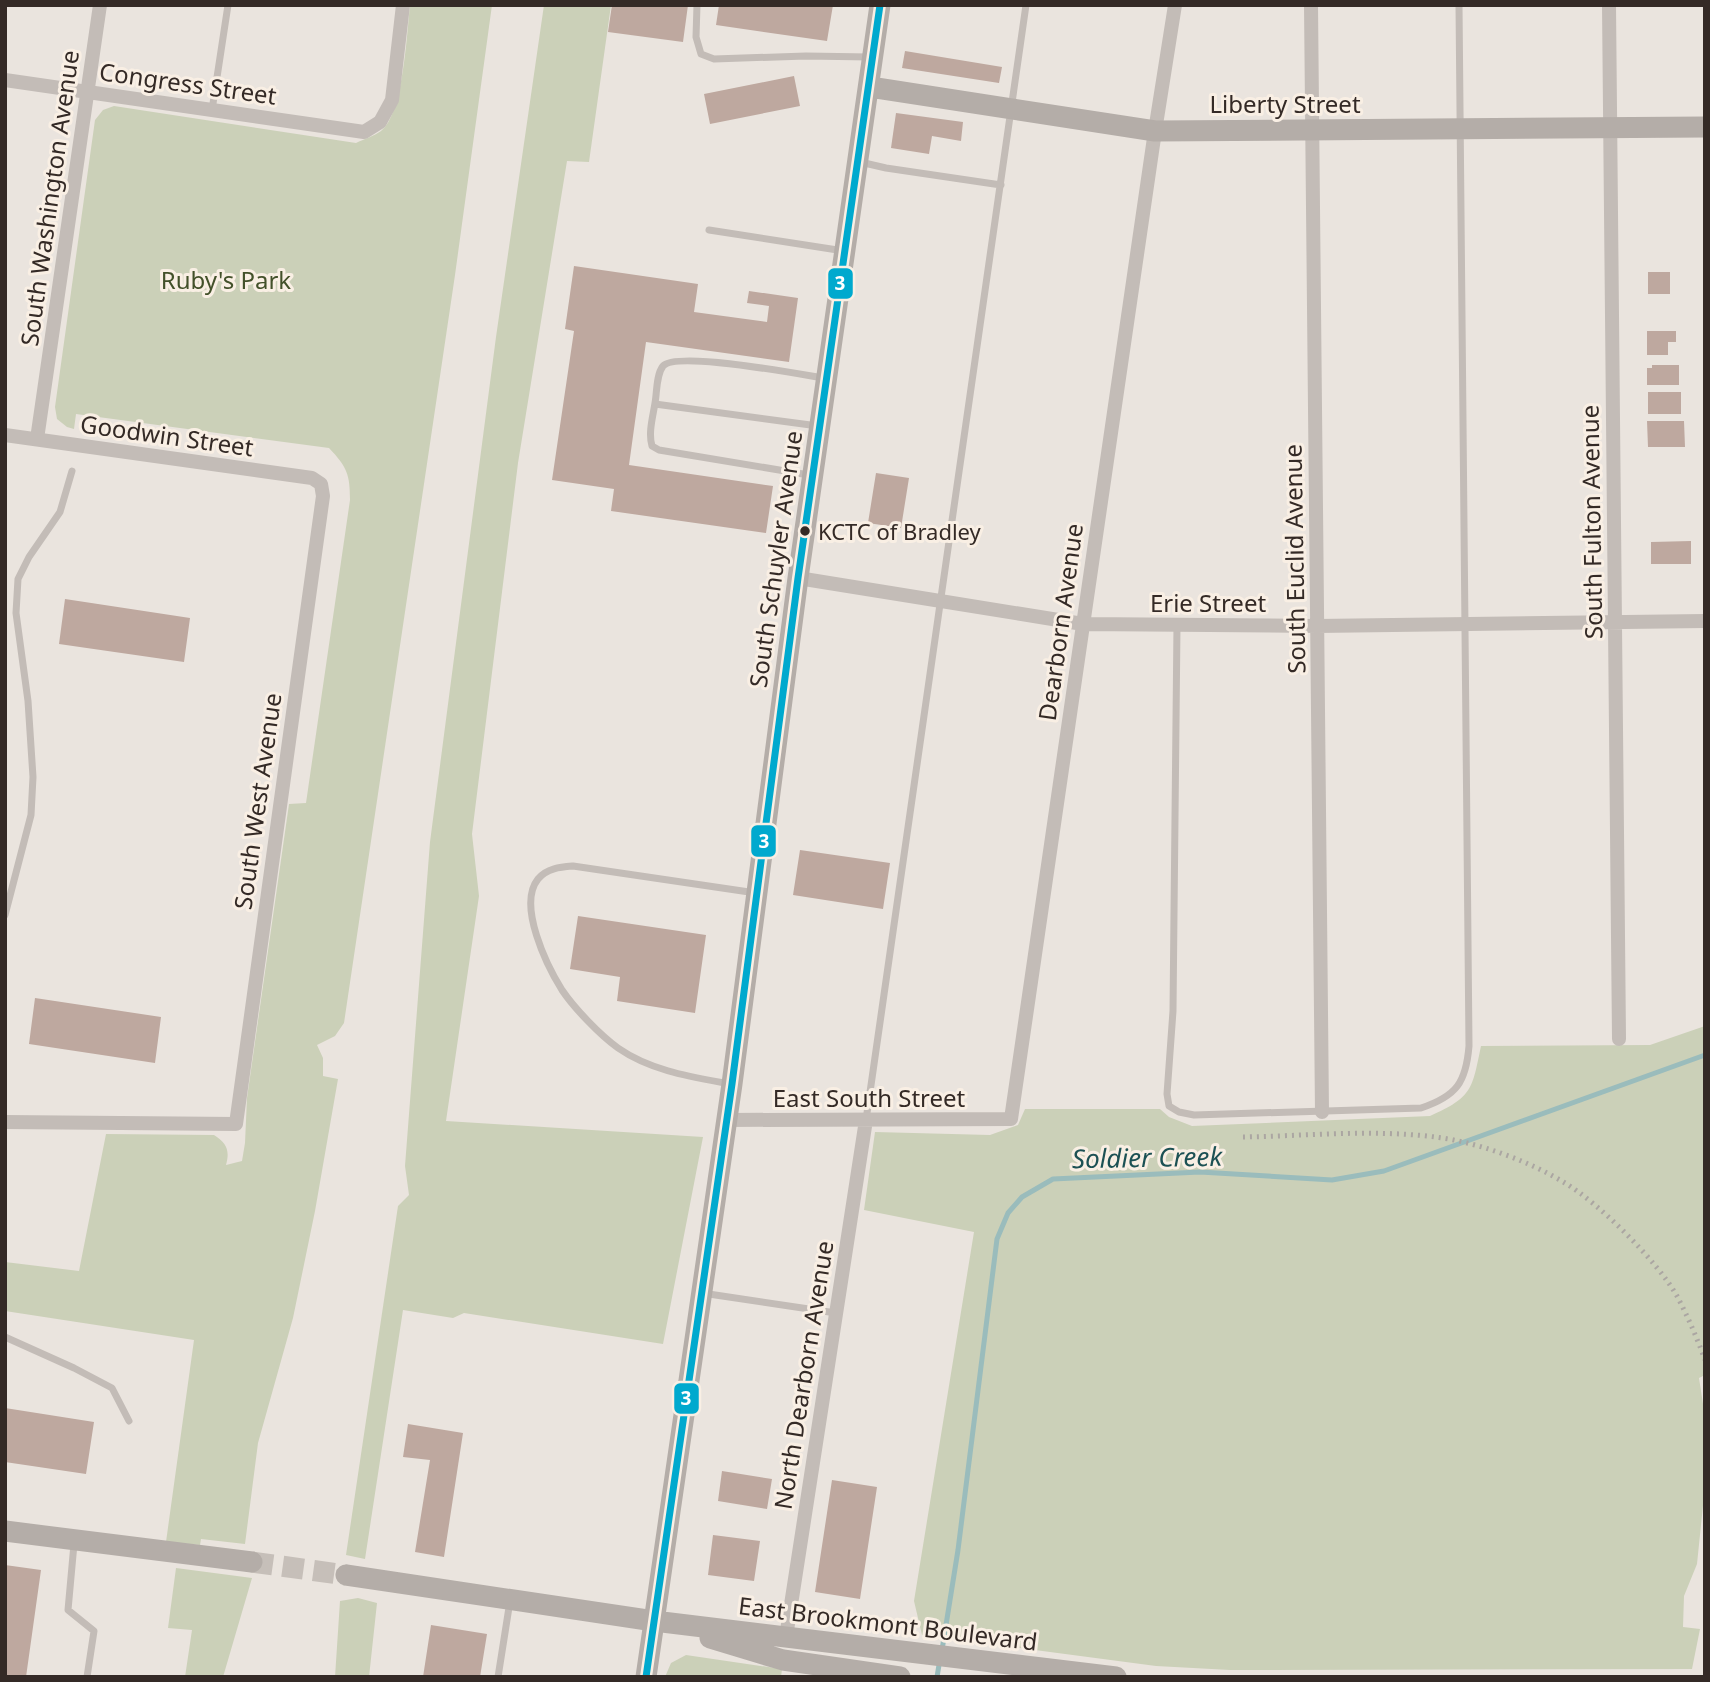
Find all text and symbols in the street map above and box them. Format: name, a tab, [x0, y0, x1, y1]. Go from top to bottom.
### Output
street label: South Washington Avenue	[12, 48, 86, 348]
street label: Congress Street	[97, 54, 279, 112]
street label: Liberty Street	[1209, 87, 1361, 120]
park label: Ruby's Park	[161, 263, 291, 296]
line badge: 3	[827, 267, 854, 300]
text: 3	[835, 270, 846, 296]
street label: South Fulton Avenue	[1572, 405, 1610, 639]
street label: Goodwin Street	[78, 407, 256, 464]
street label: South Schuyler Avenue	[741, 428, 809, 690]
street label: South Euclid Avenue	[1275, 444, 1313, 674]
place label: KCTC of Bradley	[818, 516, 982, 546]
street label: Dearborn Avenue	[1030, 521, 1090, 723]
marker: KCTC of Bradley	[798, 524, 812, 538]
street label: Erie Street	[1150, 586, 1266, 619]
street label: South West Avenue	[225, 691, 289, 911]
line badge: 3	[750, 824, 777, 858]
text: 3	[759, 828, 770, 854]
street label: East South Street	[773, 1081, 966, 1114]
water label: Soldier Creek	[1072, 1138, 1224, 1176]
street label: North Dearborn Avenue	[765, 1238, 841, 1512]
line badge: 3	[673, 1382, 700, 1415]
text: 3	[681, 1385, 692, 1411]
street label: East Brookmont Boulevard	[737, 1588, 1039, 1658]

